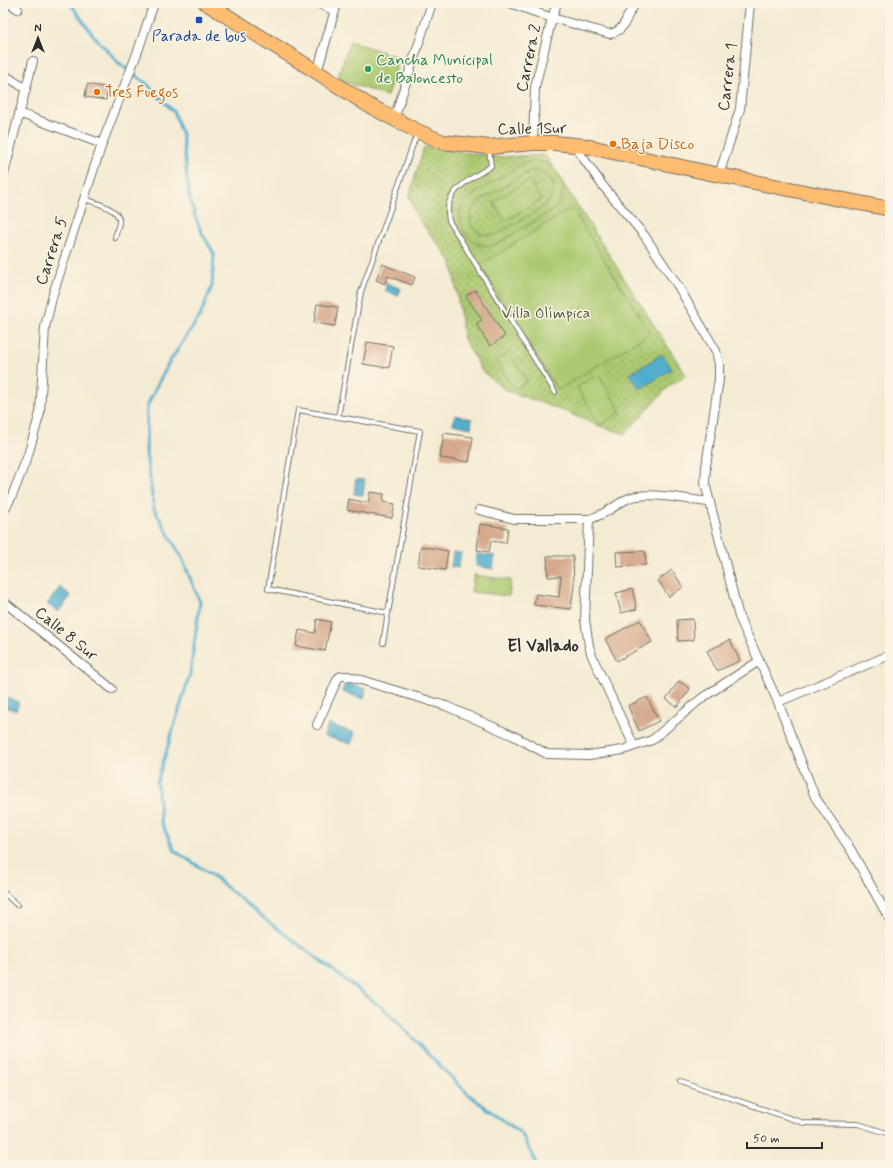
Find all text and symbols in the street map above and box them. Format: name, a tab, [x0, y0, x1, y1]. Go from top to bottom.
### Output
marker: Parada de bus	[194, 15, 204, 25]
north arrow	[18, 18, 58, 58]
text: N	[34, 22, 42, 36]
street label: Carrera 2	[512, 22, 546, 94]
place label: Parada de bus	[152, 26, 246, 47]
street label: Carrera 1	[713, 42, 743, 112]
place label: Cancha Municipal de Baloncesto	[376, 50, 493, 89]
marker: Cancha Municipal de Baloncesto	[363, 64, 373, 74]
place label: Tres Fuegos	[105, 82, 178, 104]
marker: Tres Fuegos	[92, 87, 102, 97]
street label: Calle 1Sur	[497, 118, 567, 140]
place label: Baja Disco	[621, 134, 694, 155]
marker: Baja Disco	[608, 139, 618, 149]
street label: Carrera 5	[31, 214, 73, 288]
park label: Villa Olímpica	[502, 303, 591, 324]
street label: Calle 8 Sur	[30, 602, 102, 666]
district label: El Vallado	[507, 635, 579, 657]
scale bar	[747, 1124, 822, 1150]
text: 50 m	[753, 1131, 780, 1147]

